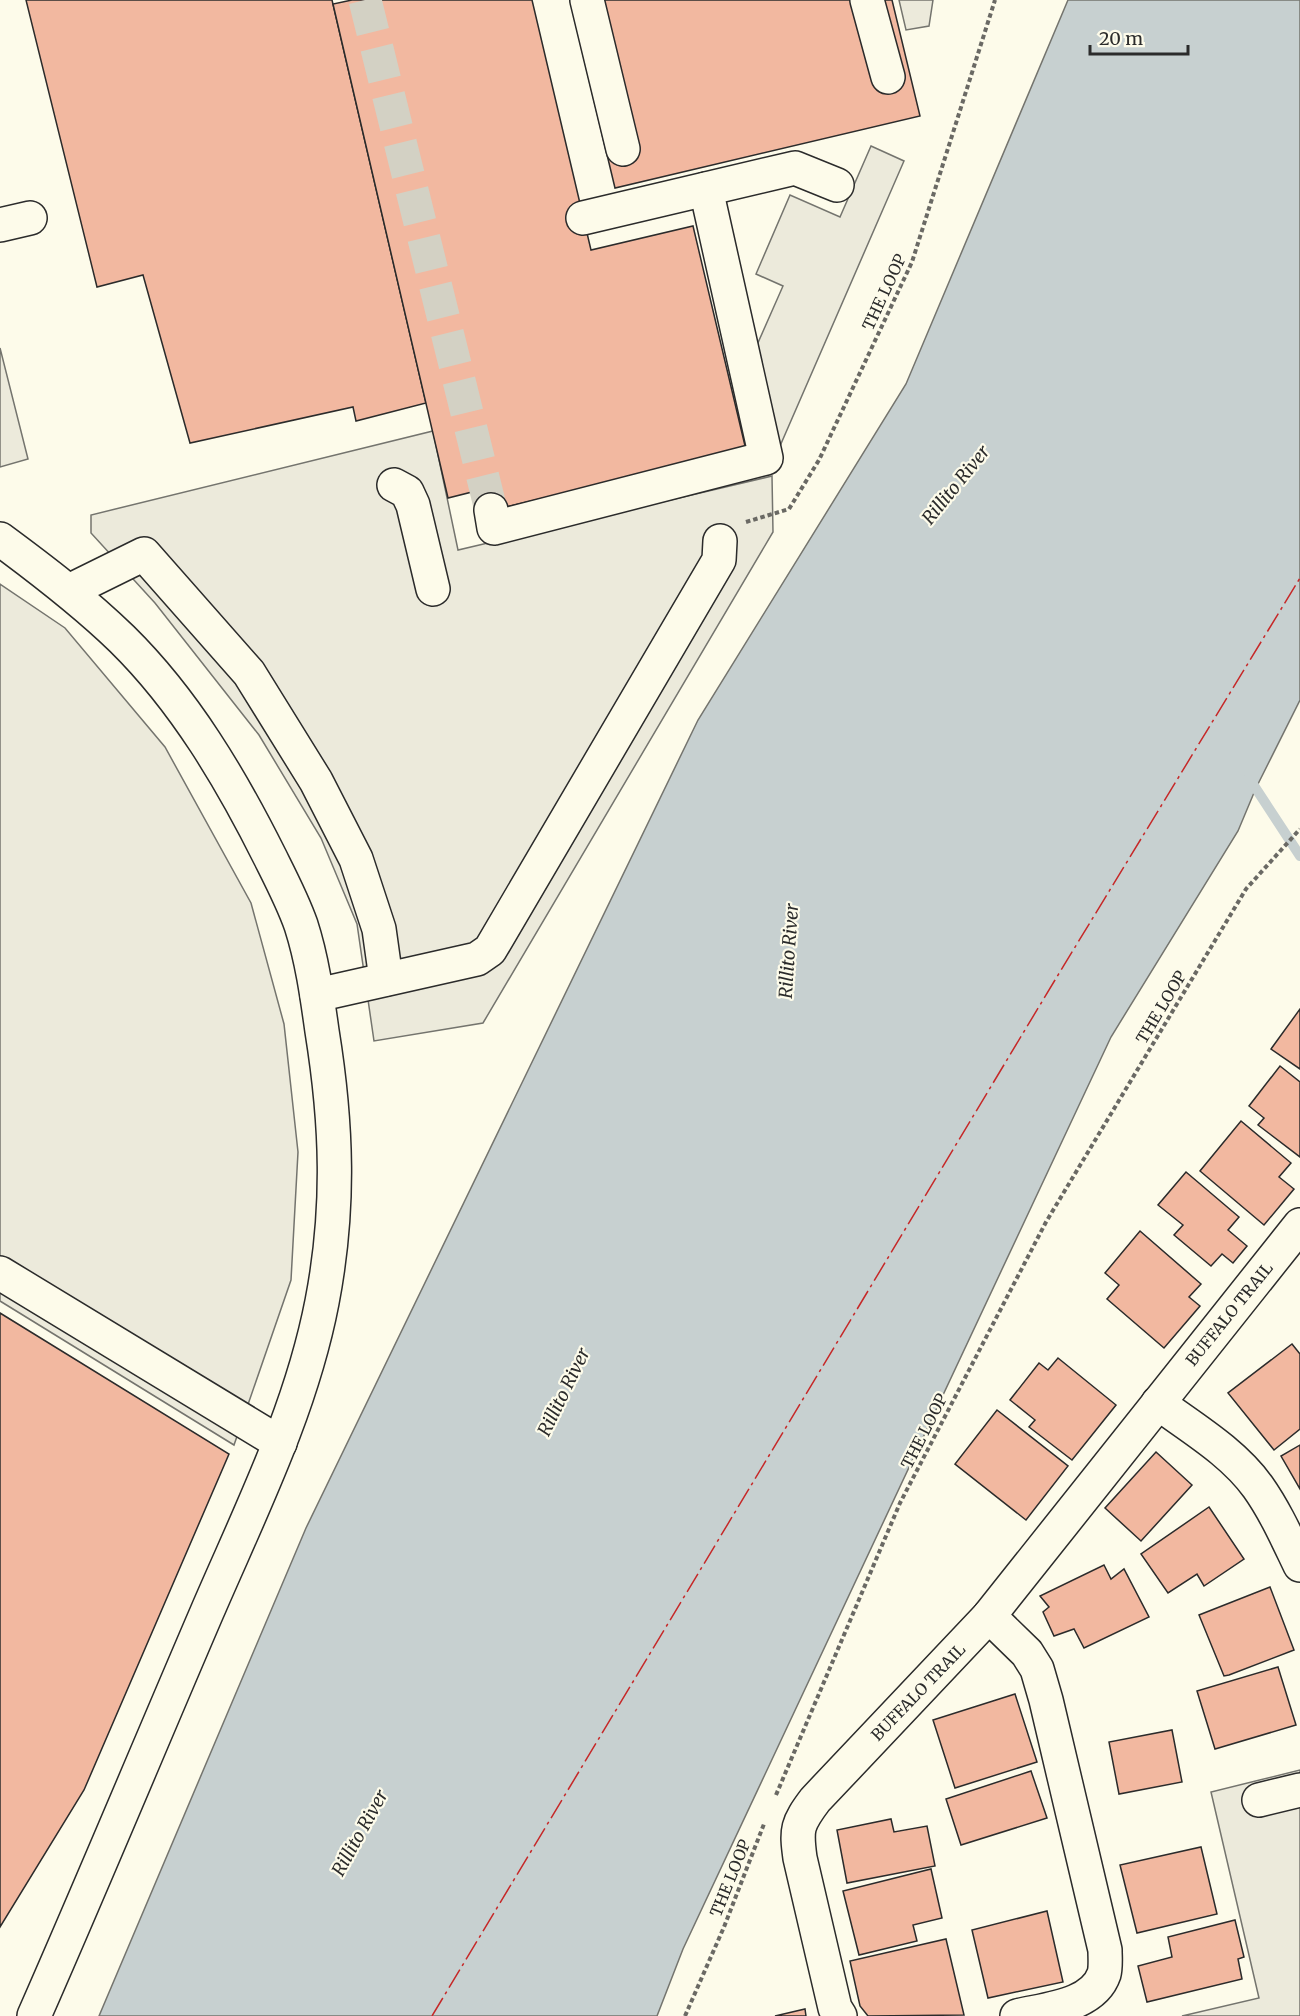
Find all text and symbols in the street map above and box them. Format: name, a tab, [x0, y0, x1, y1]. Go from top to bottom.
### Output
scale bar	[1090, 18, 1188, 56]
text: 20 m	[1099, 27, 1143, 50]
street label: THE LOOP	[858, 251, 910, 333]
water label: Rillito River	[917, 440, 995, 529]
water label: Rillito River	[774, 902, 803, 999]
street label: THE LOOP	[1131, 967, 1191, 1047]
street label: BUFFALO TRAIL	[1181, 1258, 1277, 1370]
water label: Rillito River	[532, 1343, 595, 1440]
street label: THE LOOP	[897, 1390, 951, 1472]
street label: BUFFALO TRAIL	[867, 1639, 969, 1745]
water label: Rillito River	[326, 1785, 393, 1880]
street label: THE LOOP	[705, 1836, 755, 1920]

